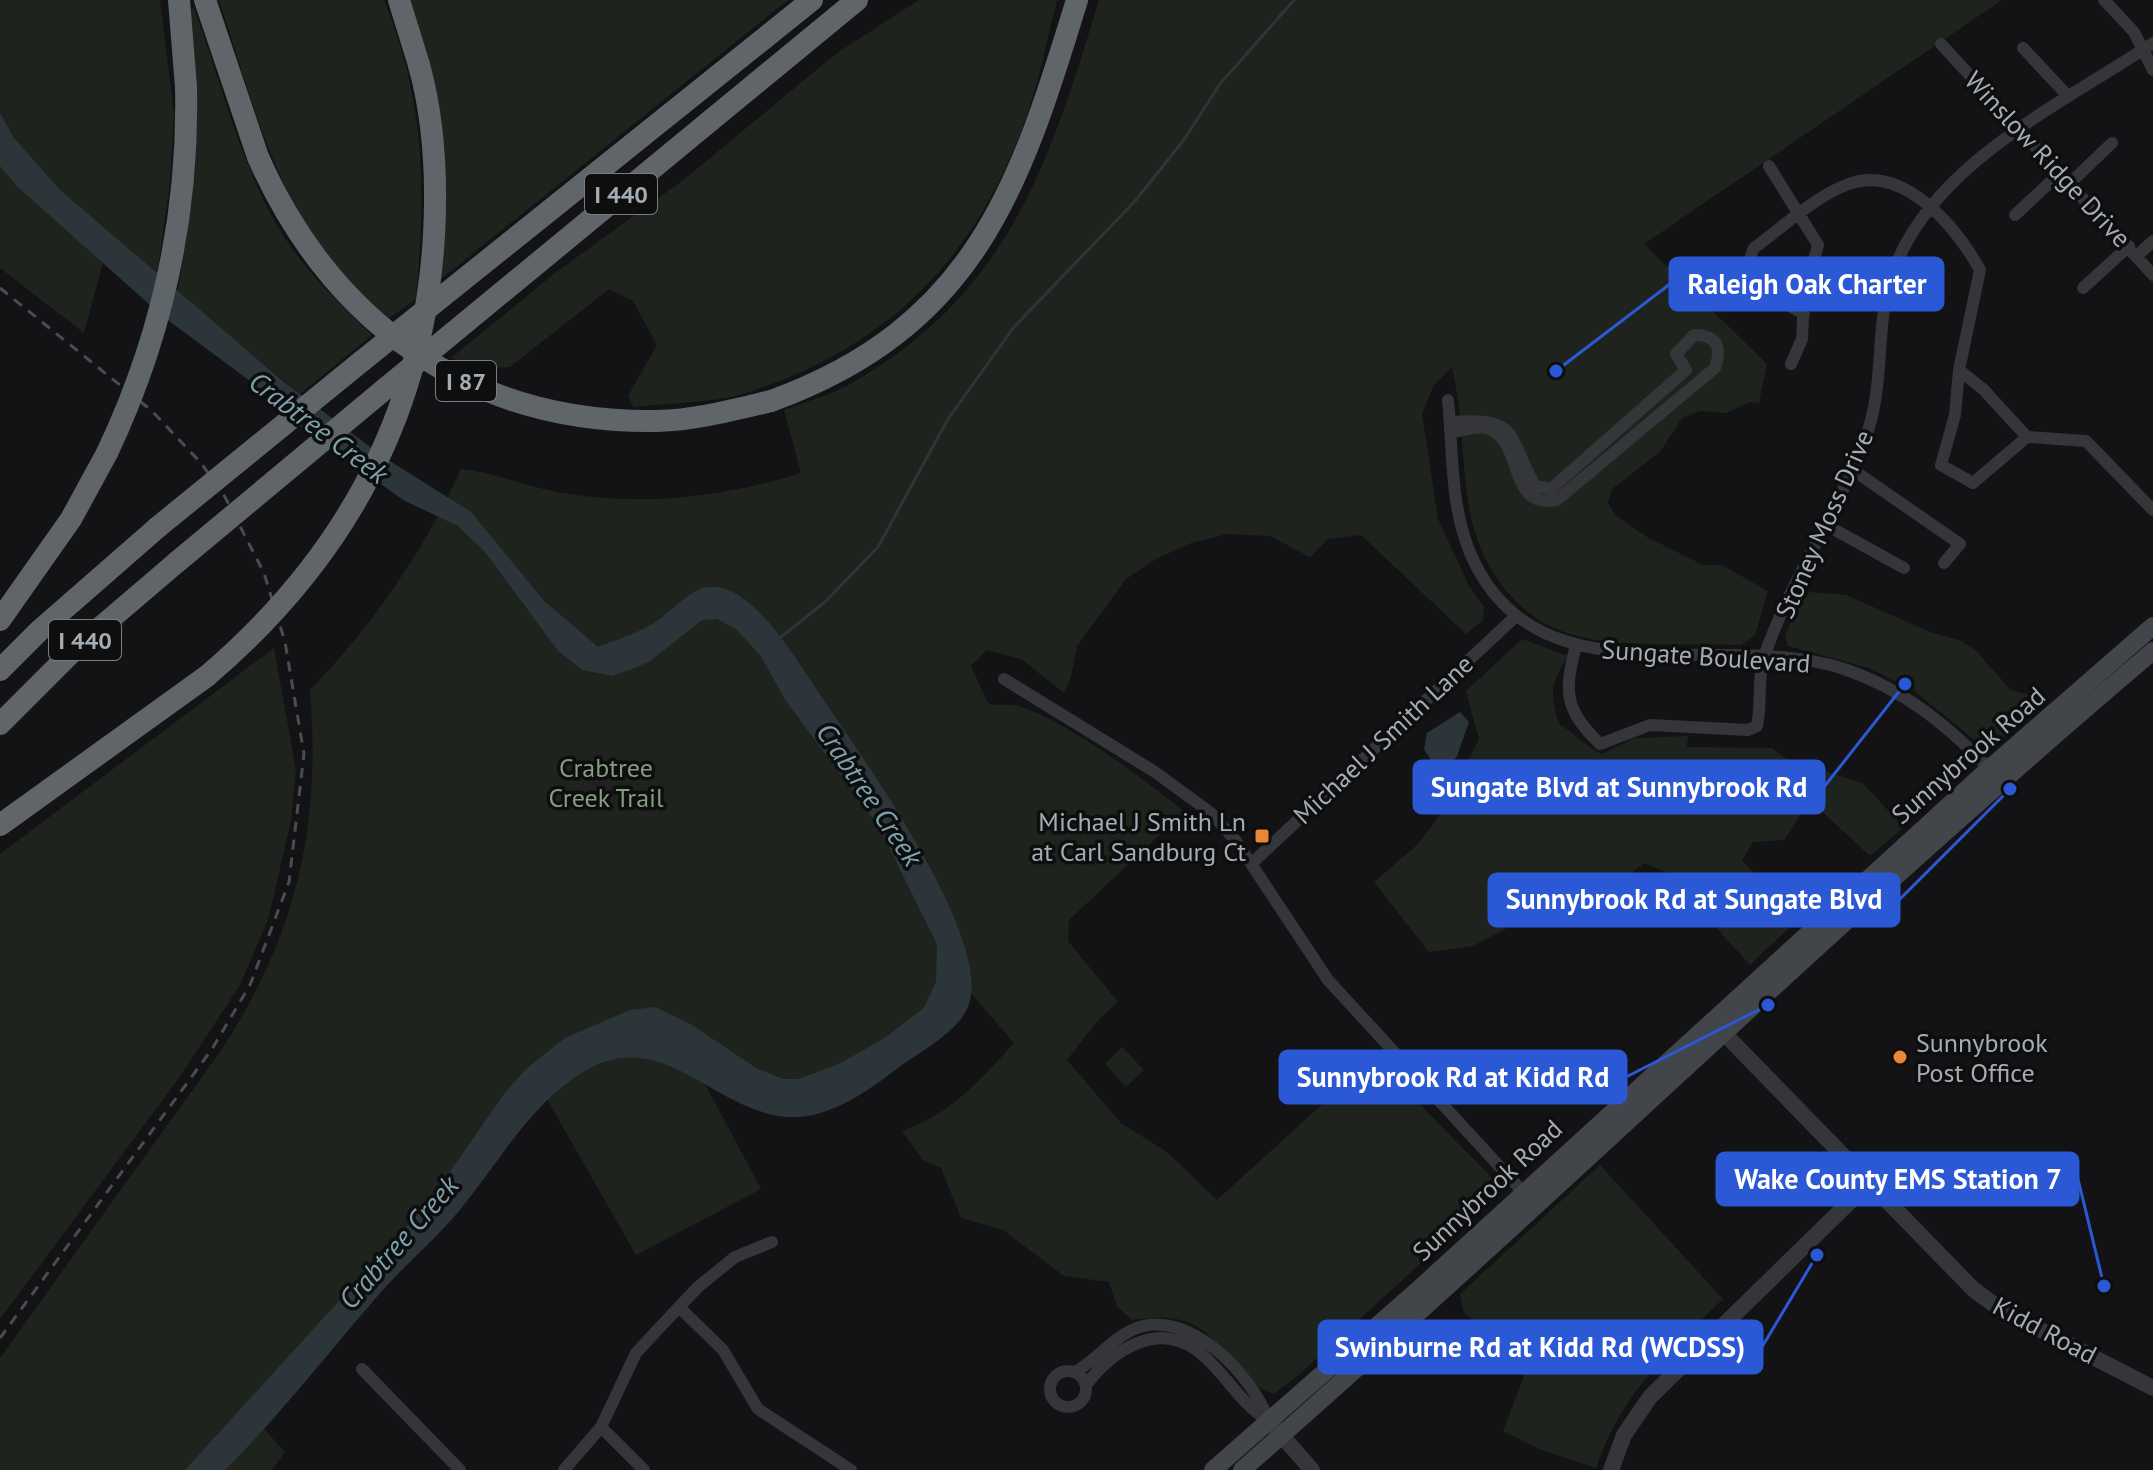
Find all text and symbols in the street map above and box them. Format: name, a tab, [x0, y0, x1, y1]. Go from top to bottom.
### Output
street label: Winslow Ridge Drive	[1958, 64, 2138, 254]
road number: I 440	[585, 174, 657, 214]
callout: Raleigh Oak Charter	[1670, 258, 1943, 310]
text: Raleigh Oak Charter	[1687, 265, 1927, 302]
road number: I 87	[436, 361, 496, 401]
water label: Crabtree Creek	[242, 363, 397, 492]
street label: Stoney Moss Drive	[1768, 425, 1880, 623]
road number: I 440	[49, 620, 121, 660]
street label: Sungate Boulevard	[1601, 632, 1811, 680]
street label: Michael J Smith Lane	[1286, 647, 1480, 831]
street label: Sunnybrook Road	[1884, 679, 2052, 831]
water label: Crabtree Creek	[808, 715, 932, 874]
park label: Crabtree Creek Trail	[548, 751, 664, 814]
callout: Sungate Blvd at Sunnybrook Rd	[1414, 761, 1824, 813]
text: Sungate Blvd at Sunnybrook Rd	[1431, 768, 1807, 805]
place label: Michael J Smith Ln at Carl Sandburg Ct	[1031, 805, 1246, 868]
marker: Michael J Smith Ln at Carl Sandburg Ct	[1253, 827, 1271, 845]
callout: Sunnybrook Rd at Sungate Blvd	[1489, 874, 1899, 926]
text: Sunnybrook Rd at Sungate Blvd	[1506, 880, 1882, 917]
place label: Sunnybrook Post Office	[1916, 1026, 2048, 1089]
marker: Sunnybrook Post Office	[1891, 1048, 1909, 1066]
callout: Sunnybrook Rd at Kidd Rd	[1280, 1051, 1626, 1103]
text: Sunnybrook Rd at Kidd Rd	[1297, 1058, 1609, 1095]
street label: Sunnybrook Road	[1405, 1112, 1569, 1268]
callout: Wake County EMS Station 7	[1717, 1153, 2078, 1205]
text: Wake County EMS Station 7	[1734, 1160, 2062, 1197]
water label: Crabtree Creek	[330, 1166, 467, 1316]
street label: Kidd Road	[1987, 1289, 2103, 1371]
callout: Swinburne Rd at Kidd Rd (WCDSS)	[1319, 1321, 1762, 1373]
text: Swinburne Rd at Kidd Rd (WCDSS)	[1335, 1328, 1745, 1365]

